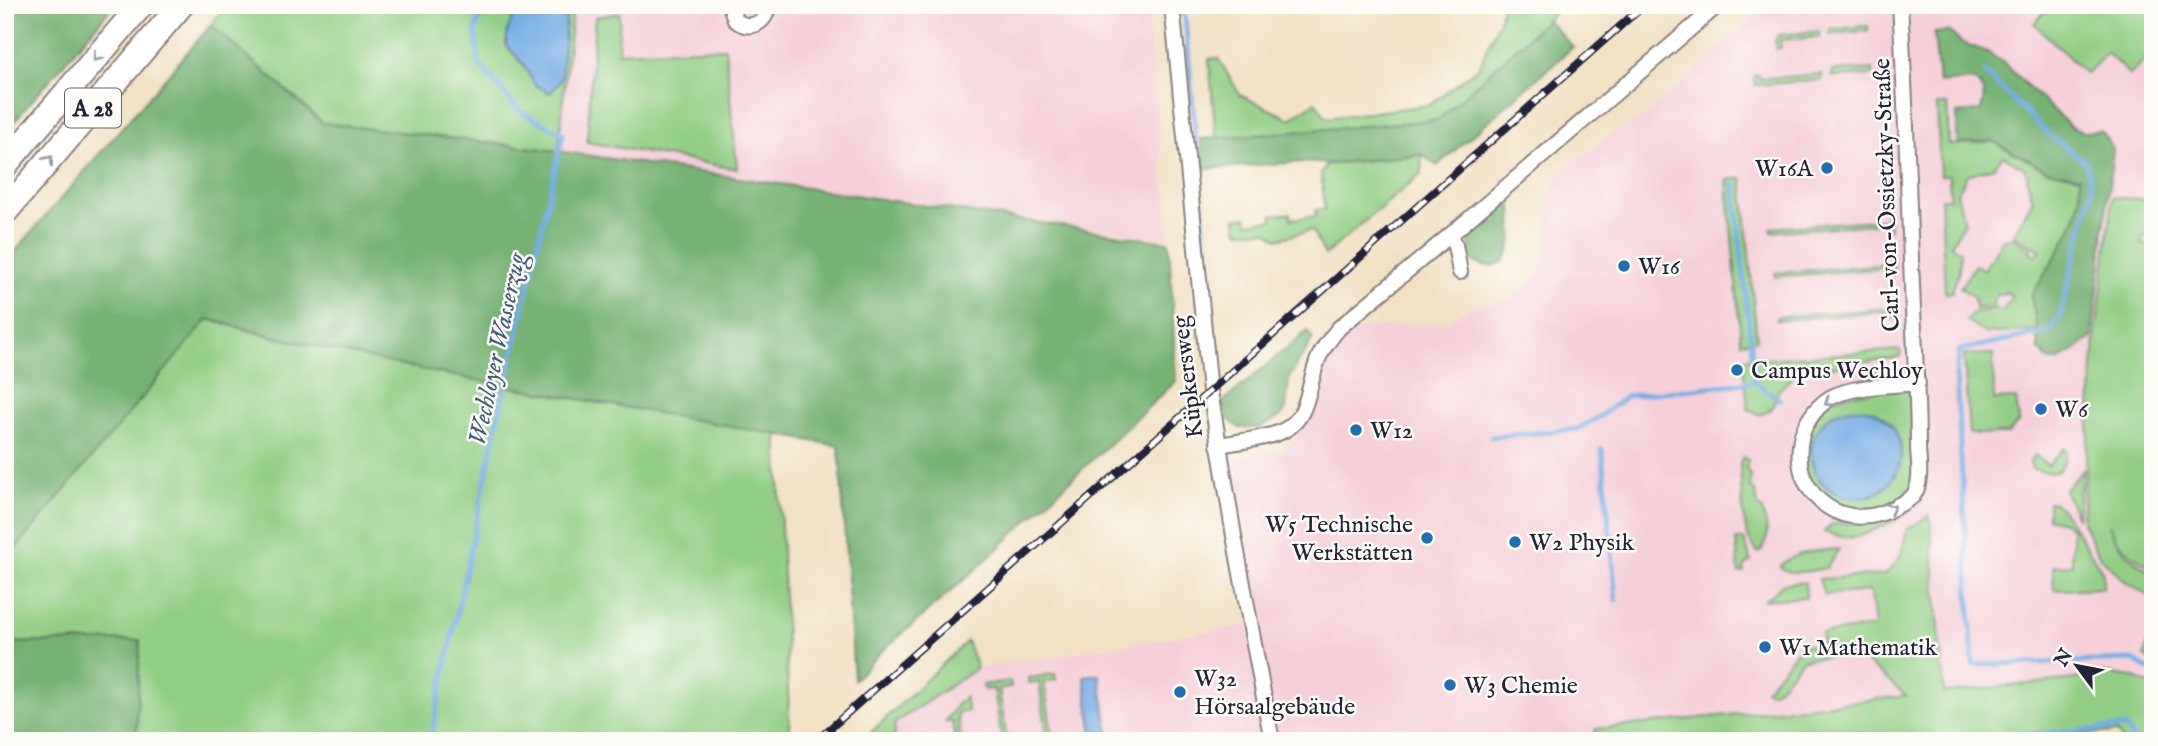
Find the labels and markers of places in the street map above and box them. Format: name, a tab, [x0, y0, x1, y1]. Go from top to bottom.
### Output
place label: W16A	[1755, 154, 1814, 185]
marker: W16A	[1819, 160, 1835, 176]
place label: W16	[1638, 252, 1681, 283]
marker: W16	[1616, 258, 1632, 274]
place label: Campus Wechloy	[1751, 356, 1923, 387]
marker: Campus Wechloy	[1729, 362, 1745, 378]
place label: W6	[2055, 395, 2089, 426]
marker: W6	[2033, 401, 2049, 417]
place label: W12	[1370, 416, 1413, 447]
marker: W12	[1348, 422, 1364, 438]
place label: W5 Technische Werkstätten	[1265, 510, 1413, 569]
place label: W2 Physik	[1529, 528, 1634, 559]
marker: W5 Technische Werkstätten	[1419, 530, 1435, 546]
marker: W2 Physik	[1507, 534, 1523, 550]
place label: W1 Mathematik	[1779, 633, 1938, 664]
marker: W1 Mathematik	[1757, 639, 1773, 655]
place label: W32 Hörsaalgebäude	[1194, 664, 1355, 723]
place label: W3 Chemie	[1464, 671, 1578, 702]
marker: W3 Chemie	[1442, 677, 1458, 693]
marker: W32 Hörsaalgebäude	[1172, 684, 1188, 700]

